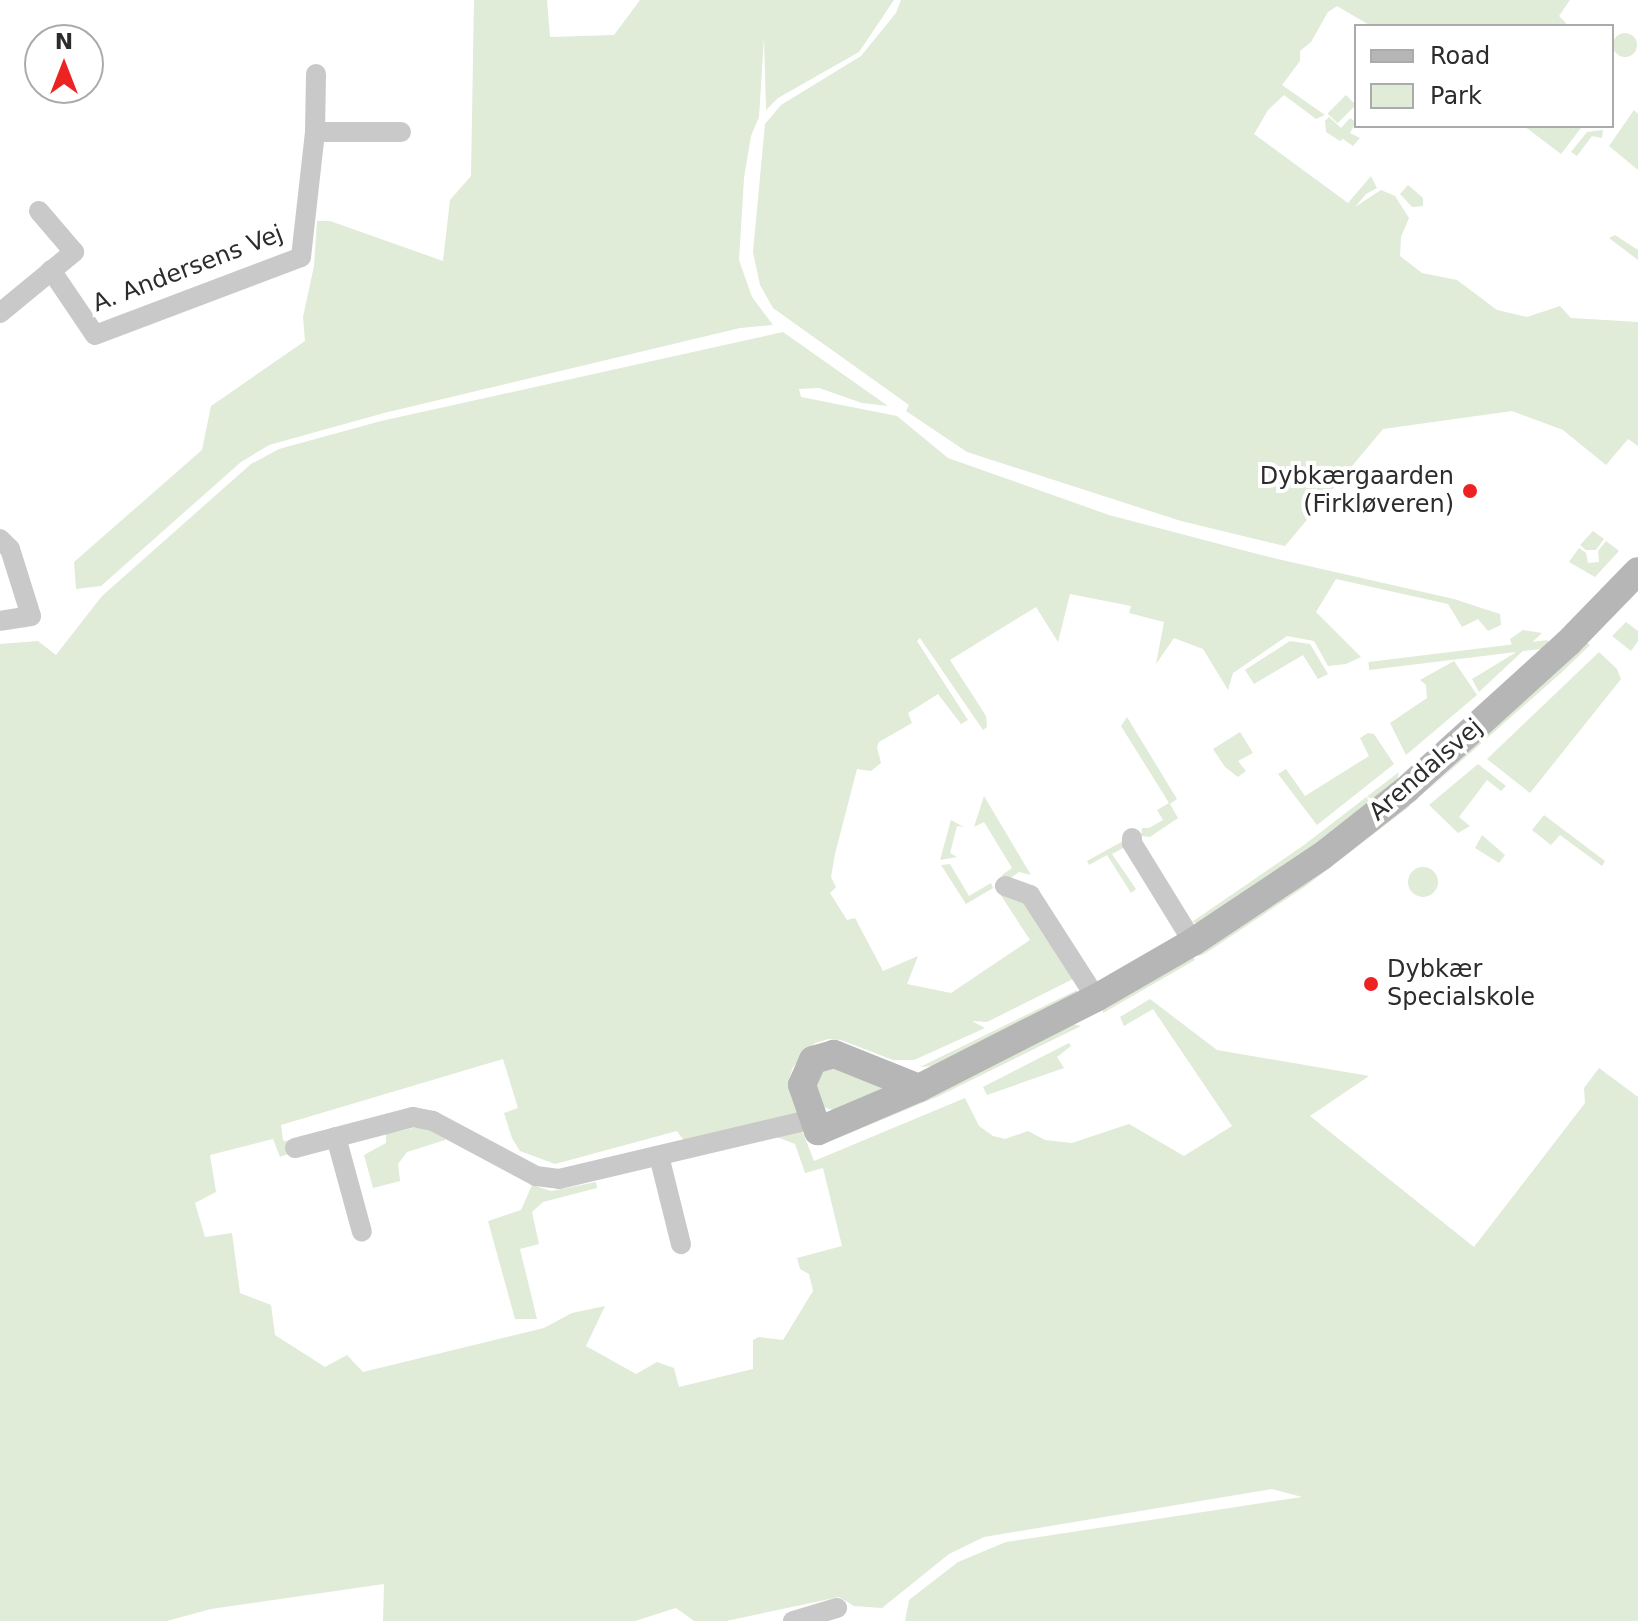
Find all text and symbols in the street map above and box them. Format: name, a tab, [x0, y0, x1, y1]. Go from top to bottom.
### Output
north arrow	[24, 24, 104, 104]
legend	[1354, 24, 1614, 128]
text: N	[55, 29, 73, 54]
text: Road	[1430, 42, 1490, 70]
text: Park	[1430, 82, 1482, 110]
street label: A. Andersens Vej	[89, 219, 287, 319]
place label: Dybkærgaarden (Firkløveren)	[1260, 463, 1454, 519]
marker: Dybkærgaarden (Firkløveren)	[1461, 482, 1479, 500]
street label: Arendalsvej	[1364, 713, 1488, 827]
place label: Dybkær Specialskole	[1387, 956, 1535, 1012]
marker: Dybkær Specialskole	[1362, 975, 1380, 993]

